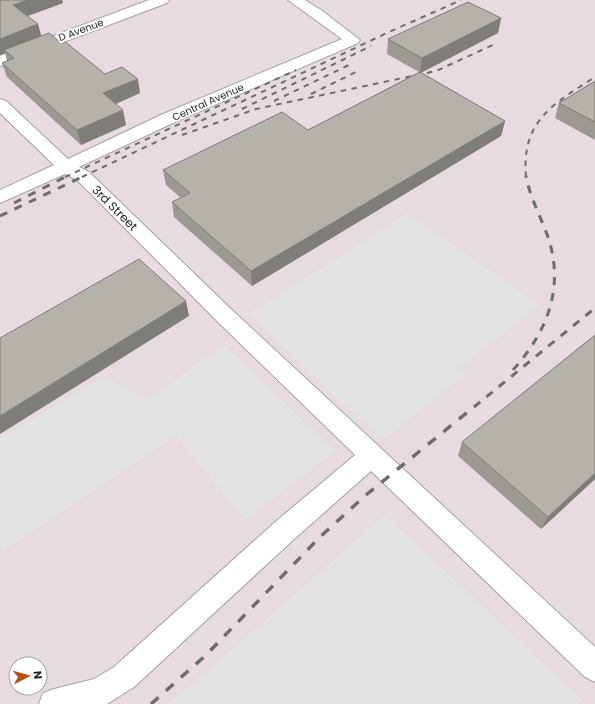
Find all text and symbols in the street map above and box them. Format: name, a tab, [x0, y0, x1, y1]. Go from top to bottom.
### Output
street label: D Avenue	[56, 15, 106, 45]
street label: Central Avenue	[170, 79, 246, 125]
street label: 3rd Street	[88, 181, 142, 235]
north arrow	[8, 656, 48, 696]
text: N	[30, 670, 46, 680]

